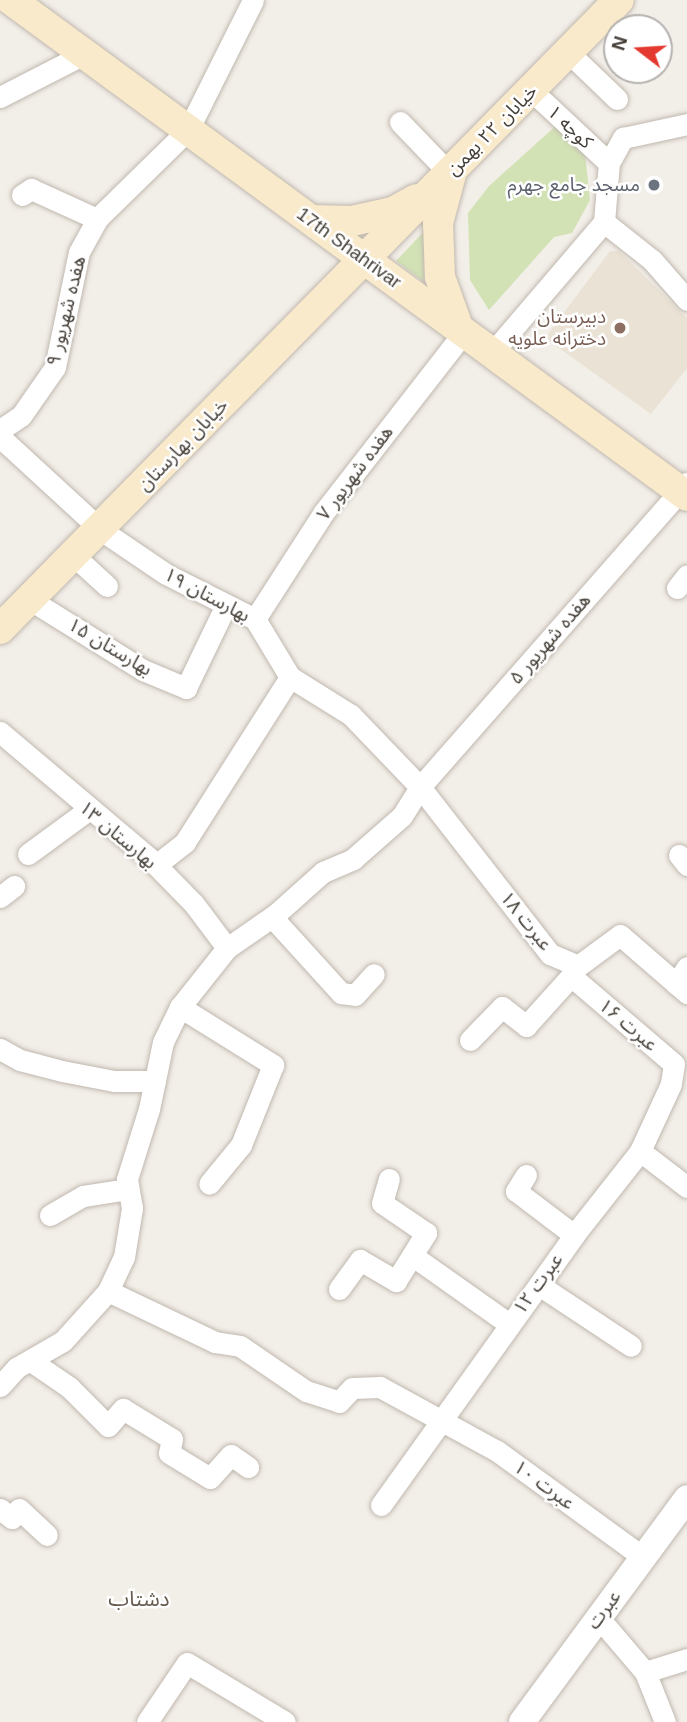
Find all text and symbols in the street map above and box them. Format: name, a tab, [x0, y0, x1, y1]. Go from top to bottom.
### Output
north arrow	[603, 14, 673, 84]
text: N	[607, 34, 631, 53]
street label: خیابان ۲۲ بهمن	[442, 80, 542, 180]
street label: کوچه ۱	[543, 100, 597, 154]
place label: مسجد جامع جهرم	[508, 174, 640, 196]
marker: مسجد جامع جهرم	[646, 177, 662, 193]
street label: 17th Shahrivar	[292, 202, 406, 294]
street label: هفده شهریور ۹	[41, 254, 91, 368]
place label: دبیرستان دخترانه علویه	[508, 306, 606, 350]
marker: دبیرستان دخترانه علویه	[612, 320, 628, 336]
street label: خیابان بهارستان	[133, 394, 233, 496]
street label: هفده شهریور ۷	[312, 421, 398, 525]
street label: بهارستان ۱۹	[160, 563, 254, 627]
street label: هفده شهریور ۵	[504, 589, 596, 689]
street label: بهارستان ۱۵	[64, 613, 156, 681]
street label: بهارستان ۱۳	[75, 796, 161, 874]
street label: عبرت ۱۸	[495, 887, 557, 955]
street label: عبرت ۱۶	[594, 994, 662, 1056]
street label: عبرت ۱۲	[508, 1249, 568, 1319]
street label: عبرت ۱۰	[509, 1455, 579, 1515]
district label: دشتاب	[108, 1586, 170, 1612]
street label: عبرت	[582, 1586, 626, 1634]

